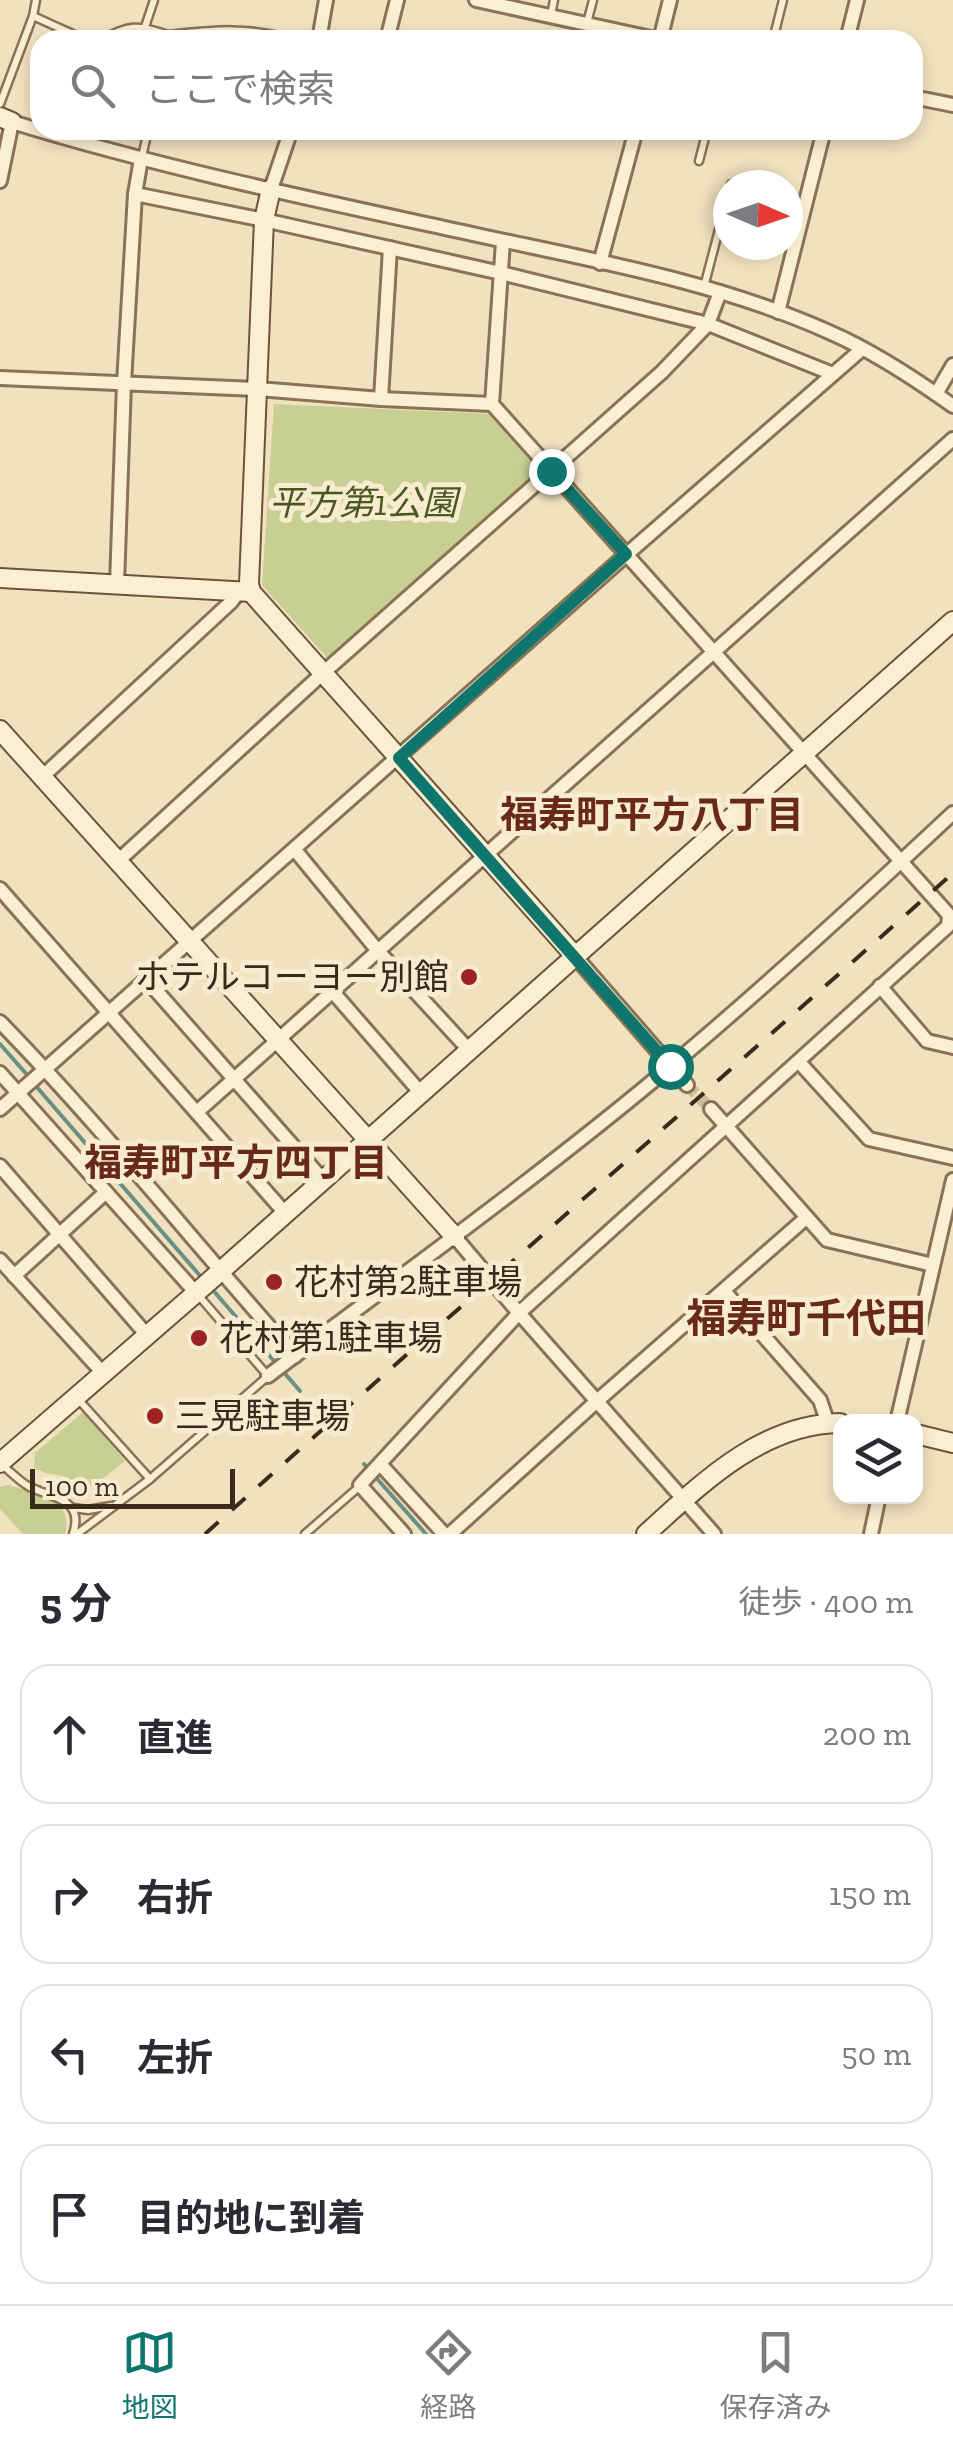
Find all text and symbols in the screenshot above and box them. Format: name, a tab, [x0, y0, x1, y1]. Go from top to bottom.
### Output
search box	[30, 30, 923, 140]
icon: search	[65, 58, 120, 113]
text: ここで検索	[145, 66, 335, 112]
north arrow	[713, 170, 803, 260]
route end	[529, 449, 575, 495]
park label: 平方第1公園	[269, 482, 462, 524]
district label: 福寿町平方八丁目	[500, 792, 804, 838]
place label: ホテルコーヨー別館	[135, 956, 449, 998]
marker: ホテルコーヨー別館	[458, 966, 480, 988]
route start	[648, 1044, 694, 1090]
district label: 福寿町平方四丁目	[84, 1140, 388, 1186]
place label: 花村第2駐車場	[294, 1261, 522, 1303]
marker: 花村第2駐車場	[263, 1271, 285, 1293]
district label: 福寿町千代田	[686, 1294, 926, 1342]
place label: 花村第1駐車場	[219, 1317, 442, 1359]
marker: 花村第1駐車場	[188, 1327, 210, 1349]
place label: 三晃駐車場	[175, 1395, 350, 1437]
marker: 三晃駐車場	[144, 1405, 166, 1427]
map controls	[833, 1414, 923, 1504]
button: layers	[833, 1414, 923, 1504]
scale bar	[30, 1464, 235, 1508]
text: 100 m	[45, 1470, 119, 1503]
text: 5 分	[40, 1578, 112, 1629]
text: 徒歩 · 400 m	[738, 1583, 913, 1621]
icon: ahead	[42, 1707, 97, 1762]
text: 直進	[137, 1715, 213, 1761]
text: 200 m	[823, 1715, 911, 1753]
icon: right	[42, 1867, 97, 1922]
text: 右折	[137, 1875, 213, 1921]
text: 150 m	[829, 1875, 911, 1913]
icon: left	[42, 2027, 97, 2082]
text: 左折	[137, 2035, 213, 2081]
text: 50 m	[841, 2035, 911, 2073]
icon: arrive	[42, 2187, 97, 2242]
text: 目的地に到着	[137, 2195, 365, 2241]
tab: 地図	[121, 2325, 178, 2425]
tab: 経路	[420, 2325, 477, 2425]
tab: 保存済み	[719, 2325, 832, 2425]

